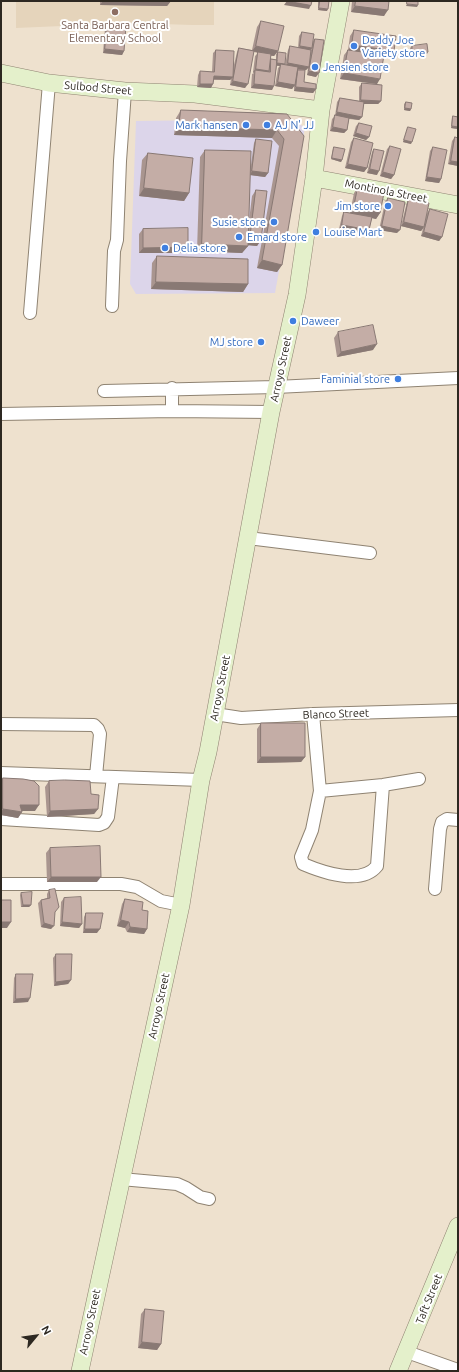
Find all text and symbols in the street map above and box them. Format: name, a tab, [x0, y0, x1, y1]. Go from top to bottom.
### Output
marker: Santa Barbara Central Elementary School	[110, 7, 120, 17]
place label: Santa Barbara Central Elementary School	[61, 18, 169, 44]
place label: Daddy Joe Variety store	[362, 33, 425, 59]
marker: Daddy Joe Variety store	[349, 41, 359, 51]
place label: Jensien store	[323, 60, 389, 74]
marker: Jensien store	[310, 62, 320, 72]
street label: Sulbod Street	[64, 78, 132, 98]
place label: Mark hansen	[175, 118, 238, 132]
place label: AJ N' JJ	[275, 118, 314, 132]
marker: Mark hansen	[241, 120, 251, 130]
marker: AJ N' JJ	[262, 120, 272, 130]
street label: Montinola Street	[344, 177, 428, 205]
place label: Jim store	[334, 199, 380, 213]
marker: Jim store	[383, 201, 393, 211]
place label: Susie store	[212, 215, 266, 229]
marker: Susie store	[269, 217, 279, 227]
place label: Louise Mart	[324, 225, 382, 239]
marker: Louise Mart	[311, 227, 321, 237]
place label: Emard store	[247, 230, 307, 244]
marker: Emard store	[234, 232, 244, 242]
place label: Delia store	[173, 241, 226, 255]
marker: Delia store	[160, 243, 170, 253]
place label: Daweer	[301, 314, 339, 328]
marker: Daweer	[288, 316, 298, 326]
place label: MJ store	[210, 335, 253, 349]
street label: Arroyo Street	[268, 335, 294, 403]
marker: MJ store	[256, 337, 266, 347]
place label: Faminial store	[321, 372, 390, 386]
marker: Faminial store	[393, 374, 403, 384]
street label: Arroyo Street	[207, 654, 233, 722]
street label: Blanco Street	[303, 706, 369, 722]
street label: Arroyo Street	[146, 972, 172, 1040]
street label: Taft Street	[413, 1272, 445, 1326]
street label: Arroyo Street	[77, 1288, 103, 1356]
north arrow	[16, 1316, 56, 1356]
text: N	[39, 1324, 54, 1337]

